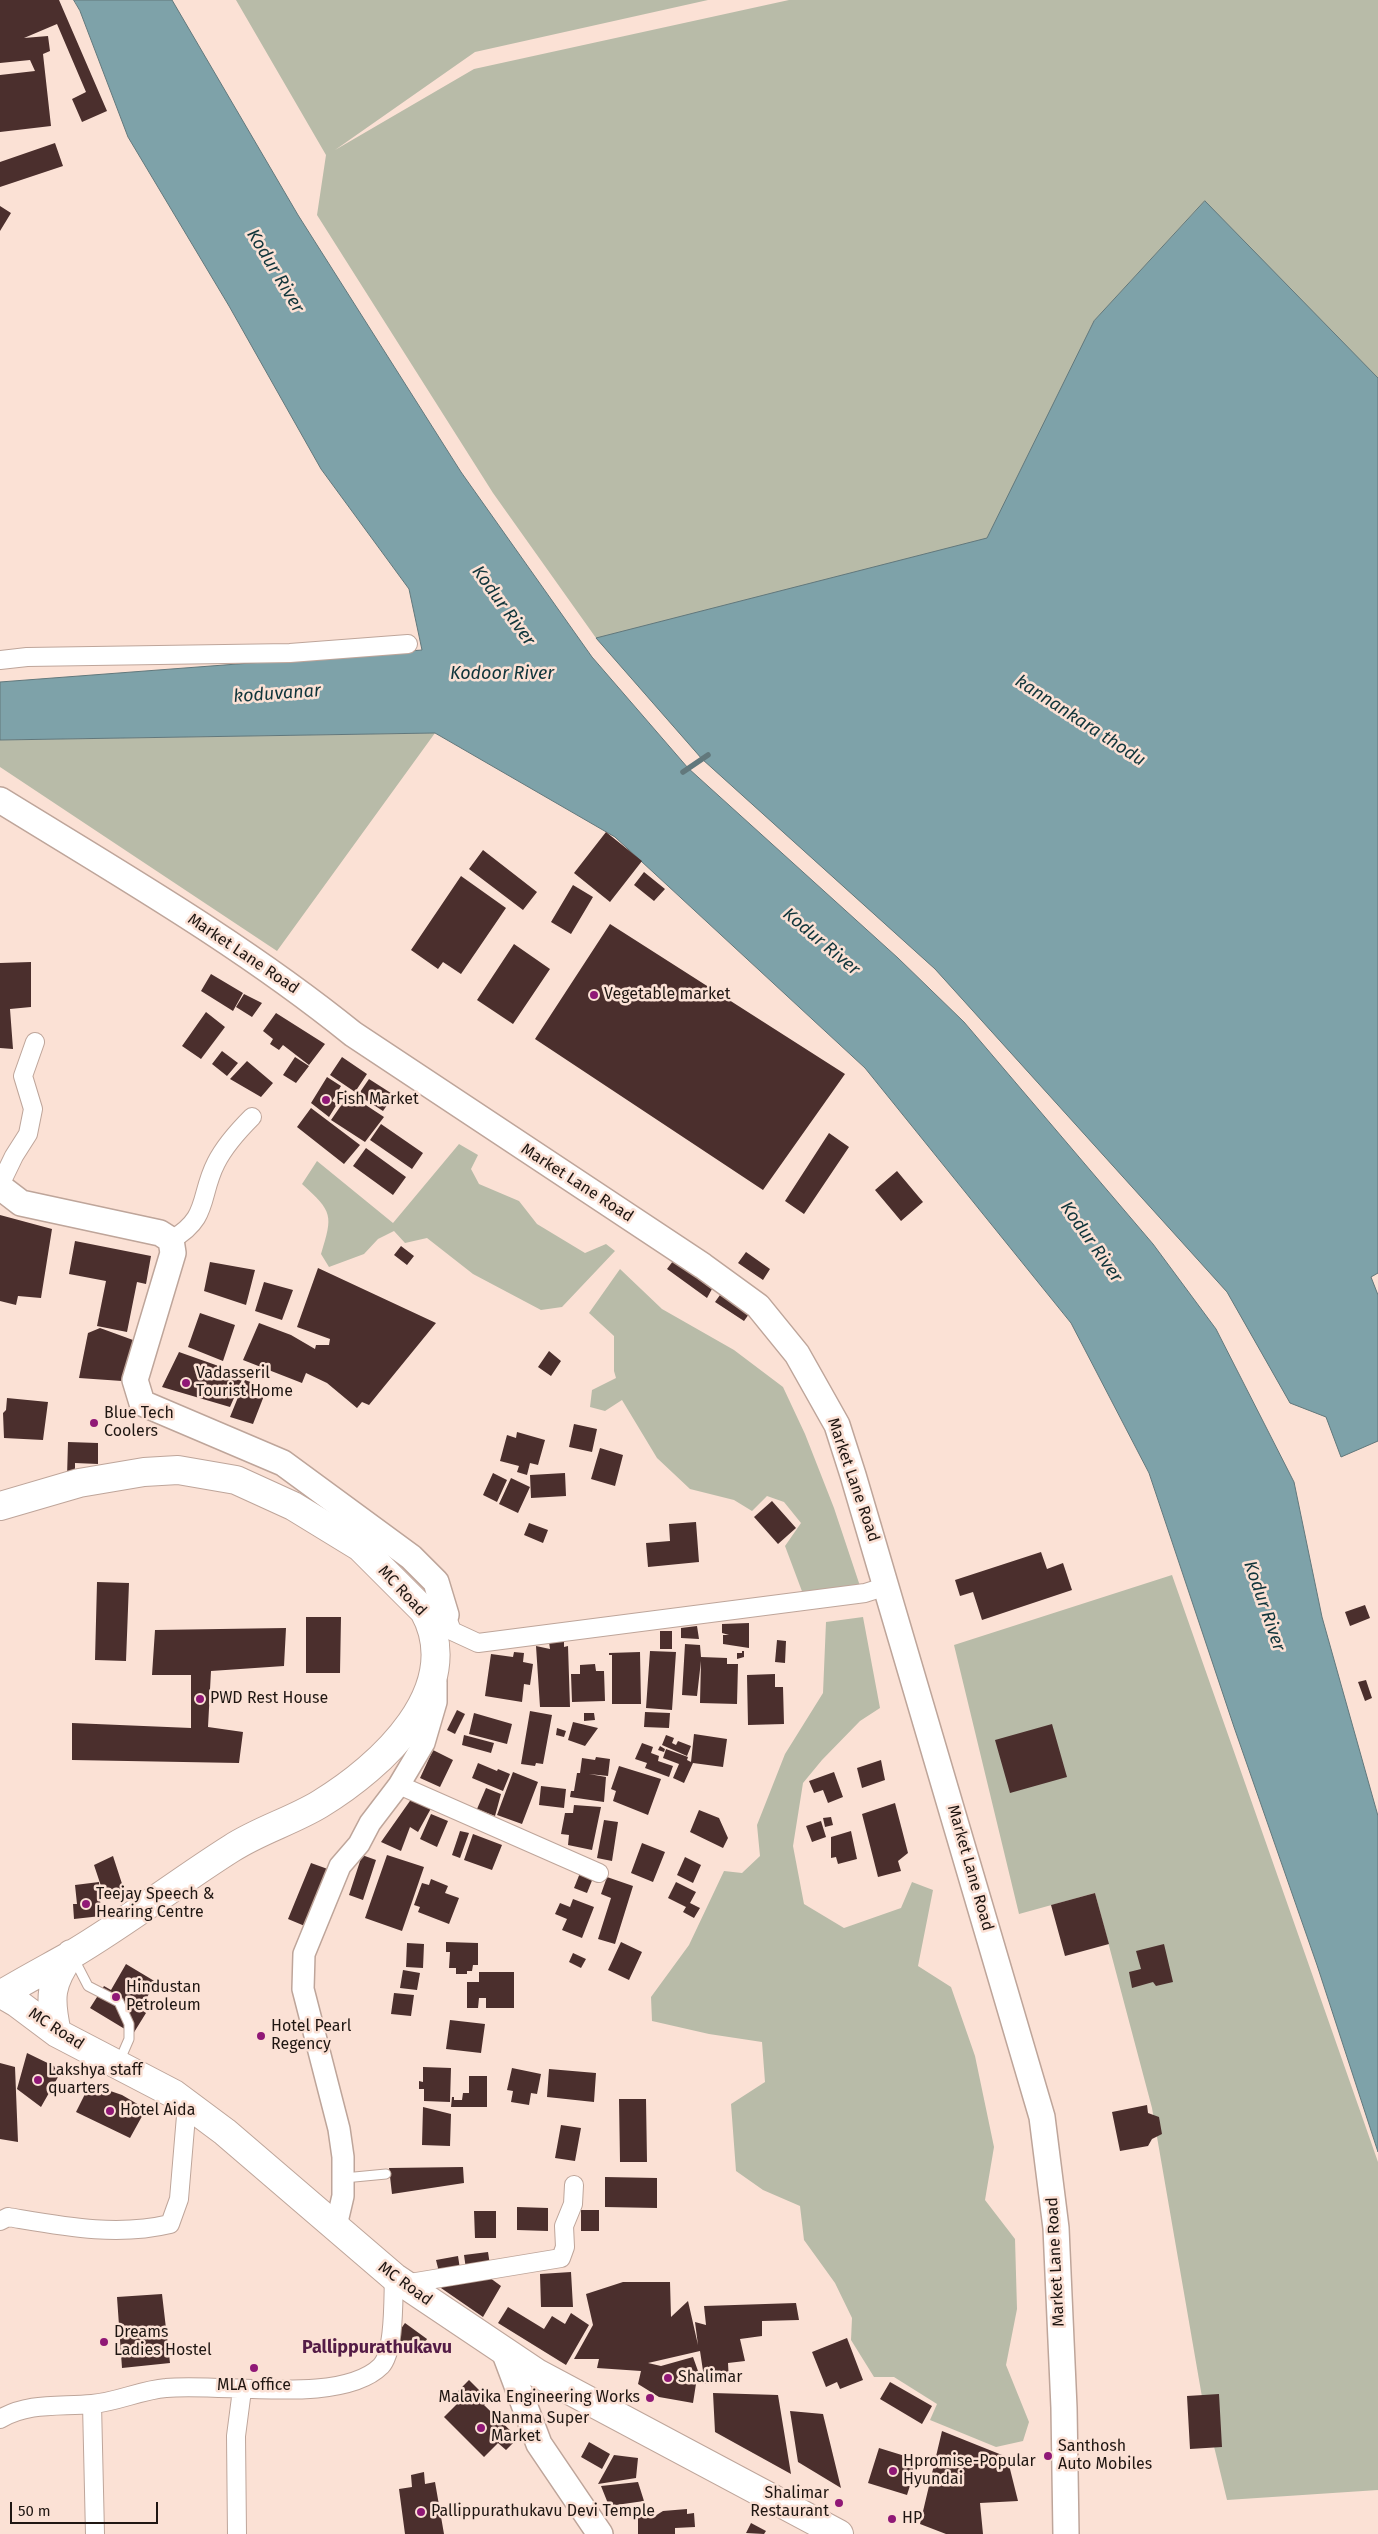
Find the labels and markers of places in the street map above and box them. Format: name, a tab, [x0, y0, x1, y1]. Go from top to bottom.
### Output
place label: Vegetable market	[604, 985, 731, 1005]
marker: Vegetable market	[588, 989, 600, 1001]
place label: Fish Market	[336, 1090, 419, 1110]
marker: Fish Market	[320, 1094, 332, 1106]
place label: Vadasseril Tourist Home	[196, 1364, 293, 1402]
marker: Vadasseril Tourist Home	[180, 1377, 192, 1389]
place label: Blue Tech Coolers	[104, 1404, 174, 1442]
marker: Blue Tech Coolers	[88, 1417, 100, 1429]
place label: PWD Rest House	[210, 1689, 328, 1709]
marker: PWD Rest House	[194, 1693, 206, 1705]
place label: Teejay Speech & Hearing Centre	[96, 1885, 214, 1923]
marker: Teejay Speech & Hearing Centre	[80, 1898, 92, 1910]
place label: Hindustan Petroleum	[126, 1978, 201, 2016]
marker: Hindustan Petroleum	[110, 1991, 122, 2003]
place label: Hotel Pearl Regency	[271, 2017, 351, 2055]
marker: Hotel Pearl Regency	[255, 2030, 267, 2042]
place label: Lakshya staff quarters	[48, 2061, 142, 2099]
marker: Lakshya staff quarters	[32, 2074, 44, 2086]
place label: Hotel Aida	[120, 2101, 195, 2121]
marker: Hotel Aida	[104, 2105, 116, 2117]
place label: Dreams Ladies Hostel	[114, 2323, 212, 2361]
marker: Dreams Ladies Hostel	[98, 2336, 110, 2348]
marker: MLA office	[248, 2362, 260, 2374]
place label: Shalimar	[678, 2368, 742, 2388]
marker: Shalimar	[662, 2372, 674, 2384]
place label: MLA office	[217, 2376, 291, 2396]
place label: Malavika Engineering Works	[438, 2388, 640, 2408]
marker: Malavika Engineering Works	[644, 2392, 656, 2404]
place label: Nanma Super Market	[491, 2409, 589, 2447]
marker: Nanma Super Market	[475, 2422, 487, 2434]
place label: Santhosh Auto Mobiles	[1058, 2437, 1152, 2475]
marker: Santhosh Auto Mobiles	[1042, 2450, 1054, 2462]
place label: Hpromise-Popular Hyundai	[903, 2452, 1036, 2490]
marker: Hpromise-Popular Hyundai	[887, 2465, 899, 2477]
place label: Shalimar Restaurant	[750, 2484, 829, 2522]
marker: Shalimar Restaurant	[833, 2497, 845, 2509]
place label: Pallippurathukavu Devi Temple	[431, 2502, 655, 2522]
marker: Pallippurathukavu Devi Temple	[415, 2506, 427, 2518]
place label: HP	[902, 2509, 922, 2529]
marker: HP	[886, 2513, 898, 2525]

